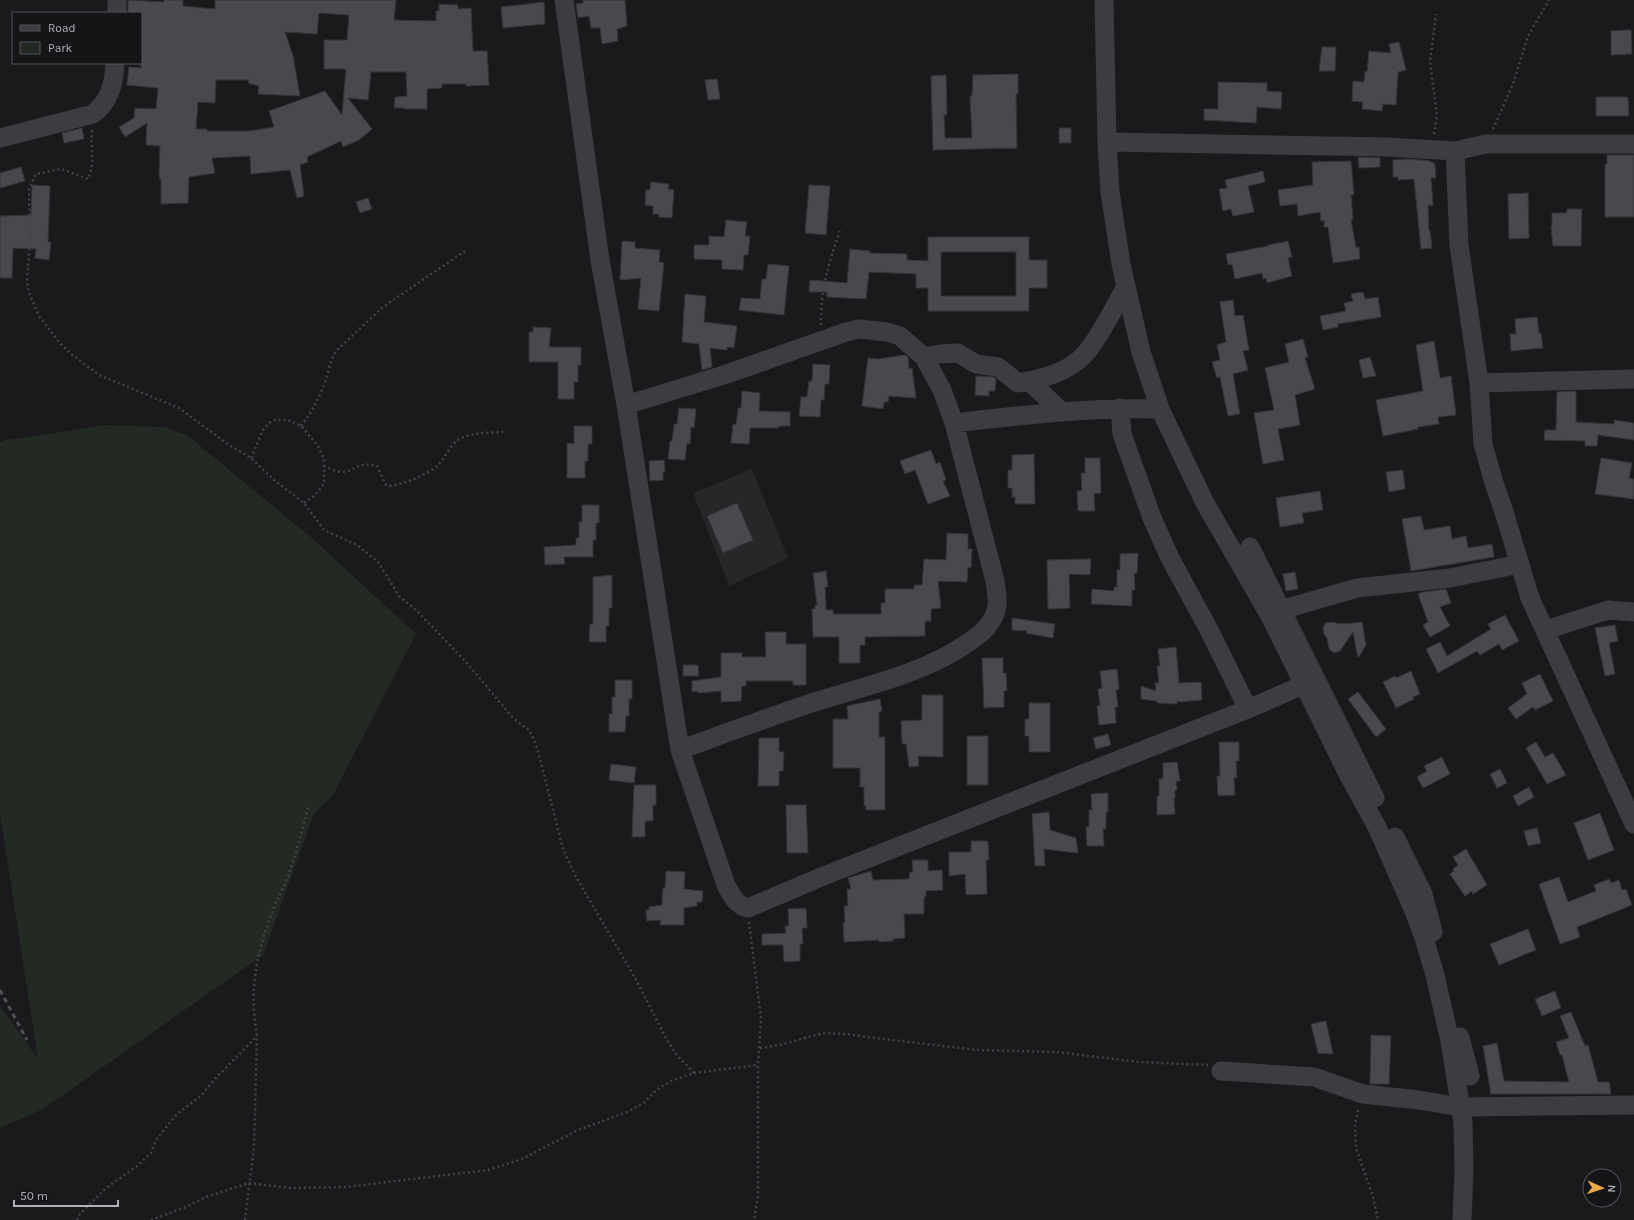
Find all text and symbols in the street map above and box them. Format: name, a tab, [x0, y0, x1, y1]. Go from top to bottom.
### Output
legend	[12, 12, 142, 64]
text: Road	[48, 21, 76, 35]
text: Park	[48, 41, 73, 55]
north arrow	[1582, 1168, 1622, 1208]
scale bar	[14, 1182, 118, 1208]
text: N	[1605, 1184, 1618, 1193]
text: 50 m	[20, 1189, 48, 1203]

